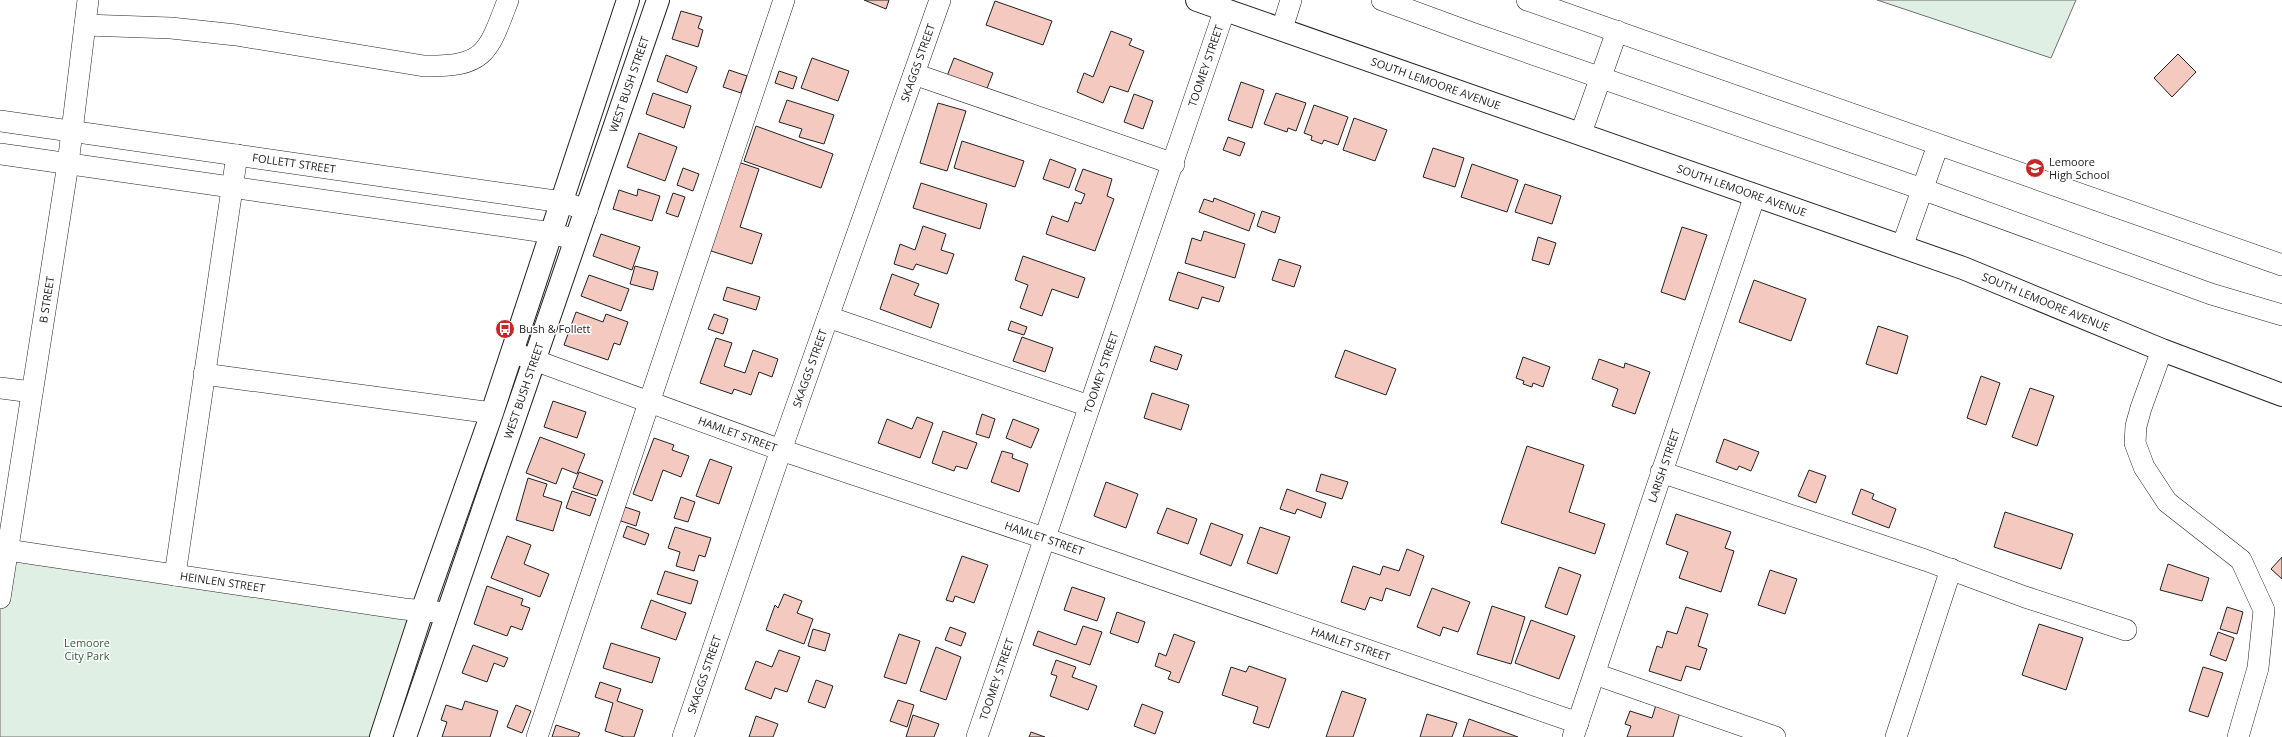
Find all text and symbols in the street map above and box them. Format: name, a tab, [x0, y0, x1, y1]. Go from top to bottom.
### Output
street label: SKAGGS STREET	[897, 21, 938, 104]
street label: TOOMEY STREET	[1184, 23, 1226, 109]
street label: WEST BUSH STREET	[605, 34, 652, 134]
street label: SOUTH LEMOORE AVENUE	[1369, 53, 1503, 113]
street label: FOLLETT STREET	[251, 149, 337, 176]
place label: Lemoore High School	[2049, 154, 2110, 182]
school or university icon: Lemoore High School	[2024, 157, 2046, 179]
street label: SOUTH LEMOORE AVENUE	[1675, 160, 1809, 220]
street label: SOUTH LEMOORE AVENUE	[1980, 269, 2112, 335]
street label: B STREET	[35, 275, 57, 324]
bus stop icon: Bush & Follett	[494, 318, 516, 340]
place label: Bush & Follett	[519, 321, 591, 336]
street label: SKAGGS STREET	[789, 327, 830, 409]
street label: TOOMEY STREET	[1080, 330, 1122, 415]
street label: WEST BUSH STREET	[500, 341, 547, 441]
street label: HAMLET STREET	[696, 412, 779, 455]
street label: LARISH STREET	[1644, 427, 1683, 505]
street label: HAMLET STREET	[1003, 517, 1086, 558]
street label: HEINLEN STREET	[179, 568, 266, 595]
street label: HAMLET STREET	[1309, 623, 1392, 664]
street label: SKAGGS STREET	[684, 633, 724, 716]
park label: Lemoore City Park	[64, 635, 110, 663]
street label: TOOMEY STREET	[975, 636, 1017, 722]

